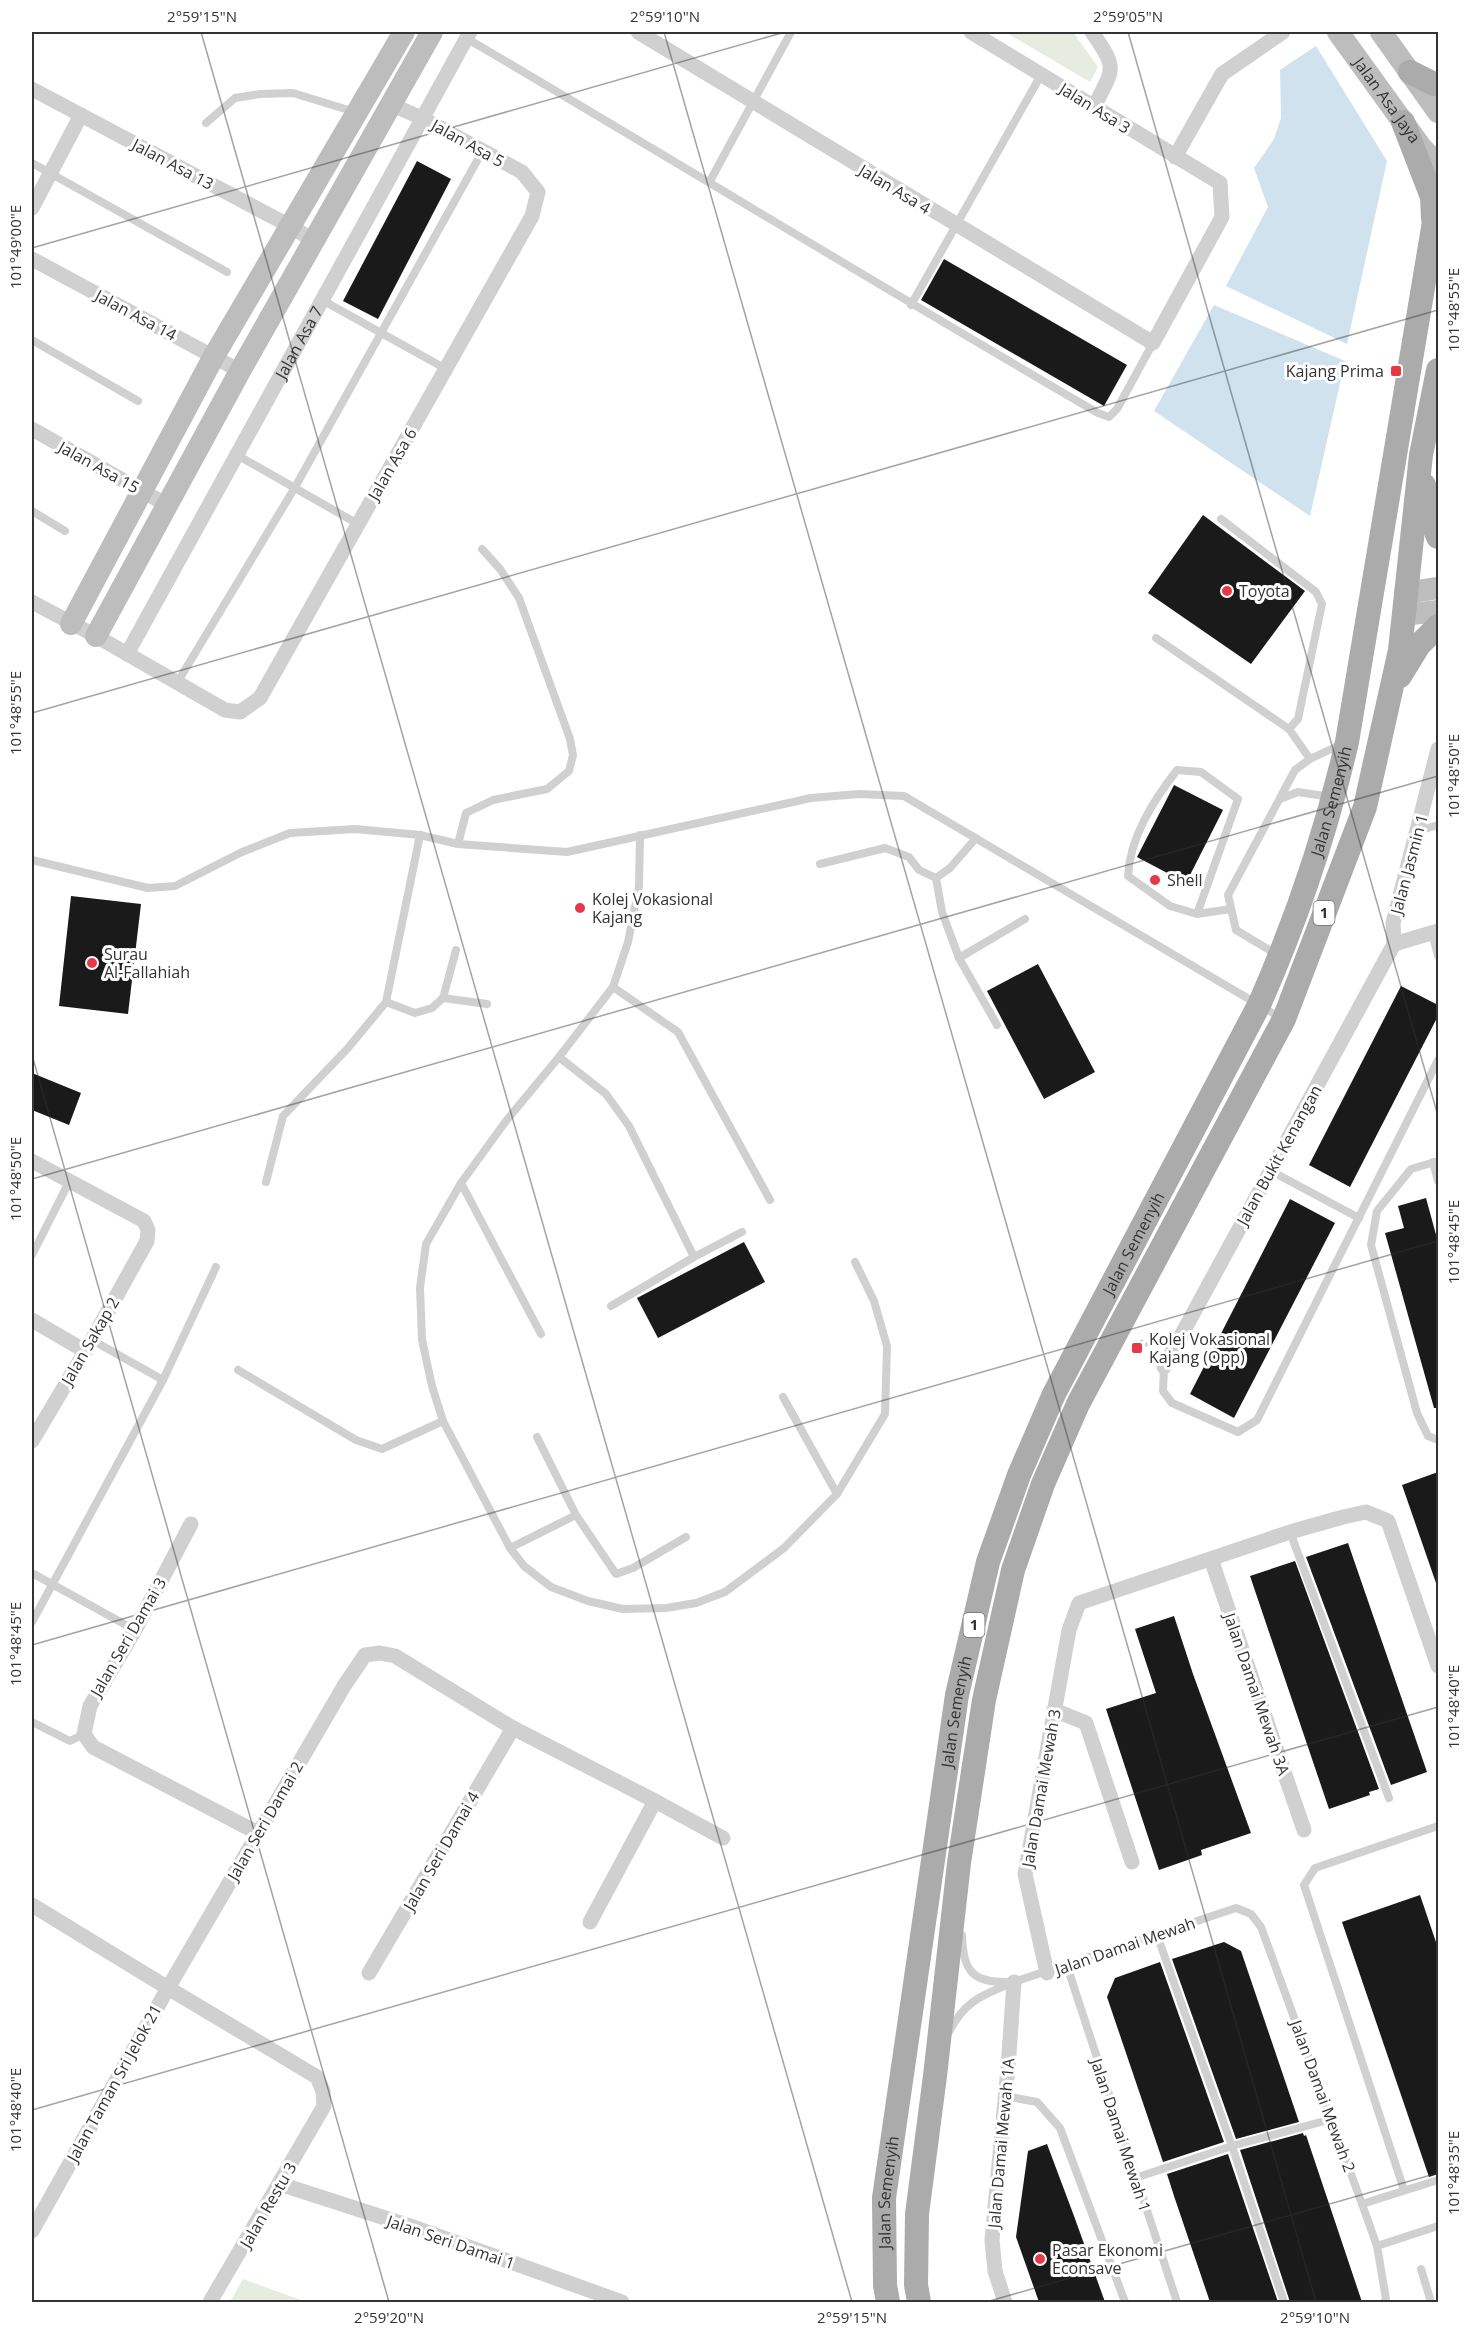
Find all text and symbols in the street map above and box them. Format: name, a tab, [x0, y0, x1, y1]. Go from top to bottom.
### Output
text: 2°59'15"N	[167, 6, 237, 26]
text: 2°59'10"N	[630, 6, 700, 26]
text: 2°59'05"N	[1093, 6, 1163, 26]
street label: Jalan Asa Jaya	[1348, 51, 1426, 147]
street label: Jalan Asa 3	[1054, 76, 1135, 139]
street label: Jalan Asa 5	[426, 113, 508, 172]
street label: Jalan Asa 13	[127, 132, 218, 195]
street label: Jalan Asa 4	[853, 158, 935, 219]
text: 101°49'00"E	[5, 205, 25, 289]
text: 101°48'55"E	[1443, 268, 1463, 352]
street label: Jalan Asa 14	[90, 283, 181, 346]
street label: Jalan Asa 7	[269, 302, 328, 384]
place label: Kajang Prima	[1286, 360, 1384, 382]
marker: Kajang Prima	[1389, 364, 1403, 378]
street label: Jalan Asa 6	[361, 424, 422, 506]
street label: Jalan Asa 15	[53, 435, 143, 498]
place label: Toyota	[1239, 580, 1290, 602]
marker: Toyota	[1220, 584, 1234, 598]
text: 101°48'55"E	[5, 671, 25, 755]
text: 101°48'50"E	[1443, 734, 1463, 818]
street label: Jalan Semenyih	[1305, 744, 1357, 861]
street label: Jalan Jasmin 1	[1385, 811, 1433, 918]
place label: Shell	[1167, 869, 1203, 891]
marker: Shell	[1148, 873, 1162, 887]
place label: Kolej Vokasional Kajang	[592, 888, 713, 928]
marker: Kolej Vokasional Kajang	[573, 901, 587, 915]
road number: 1	[1314, 901, 1334, 925]
place label: Surau Al-Fallahiah	[104, 943, 190, 983]
marker: Surau Al-Fallahiah	[85, 956, 99, 970]
street label: Jalan Bukit Kenangan	[1230, 1081, 1327, 1231]
text: 101°48'50"E	[5, 1137, 25, 1221]
street label: Jalan Semenyih	[1096, 1188, 1170, 1300]
text: 101°48'45"E	[1443, 1200, 1463, 1284]
street label: Jalan Sakap 2	[55, 1293, 124, 1391]
place label: Kolej Vokasional Kajang (Opp)	[1149, 1328, 1270, 1368]
marker: Kolej Vokasional Kajang (Opp)	[1130, 1341, 1144, 1355]
street label: Jalan Seri Damai 3	[84, 1573, 171, 1702]
text: 101°48'45"E	[5, 1602, 25, 1686]
street label: Jalan Damai Mewah 3A	[1218, 1608, 1295, 1779]
road number: 1	[964, 1613, 984, 1637]
street label: Jalan Semenyih	[935, 1653, 977, 1771]
text: 101°48'40"E	[1443, 1665, 1463, 1749]
street label: Jalan Damai Mewah 3	[1016, 1707, 1066, 1871]
street label: Jalan Seri Damai 2	[221, 1757, 308, 1886]
street label: Jalan Seri Damai 4	[397, 1787, 484, 1916]
street label: Jalan Damai Mewah	[1050, 1912, 1198, 1981]
street label: Jalan Taman Sri Jelok 21	[61, 2000, 166, 2167]
street label: Jalan Damai Mewah 2	[1285, 2015, 1361, 2175]
street label: Jalan Damai Mewah 1	[1085, 2053, 1156, 2215]
street label: Jalan Damai Mewah 1A	[982, 2056, 1019, 2231]
text: 101°48'40"E	[5, 2068, 25, 2152]
text: 101°48'35"E	[1443, 2131, 1463, 2215]
street label: Jalan Semenyih	[873, 2135, 904, 2251]
street label: Jalan Restu 3	[234, 2158, 301, 2254]
street label: Jalan Seri Damai 1	[382, 2209, 518, 2274]
place label: Pasar Ekonomi Econsave	[1052, 2239, 1163, 2279]
marker: Pasar Ekonomi Econsave	[1033, 2252, 1047, 2266]
text: 2°59'20"N	[354, 2307, 424, 2327]
text: 2°59'15"N	[817, 2307, 887, 2327]
text: 2°59'10"N	[1280, 2307, 1350, 2327]

